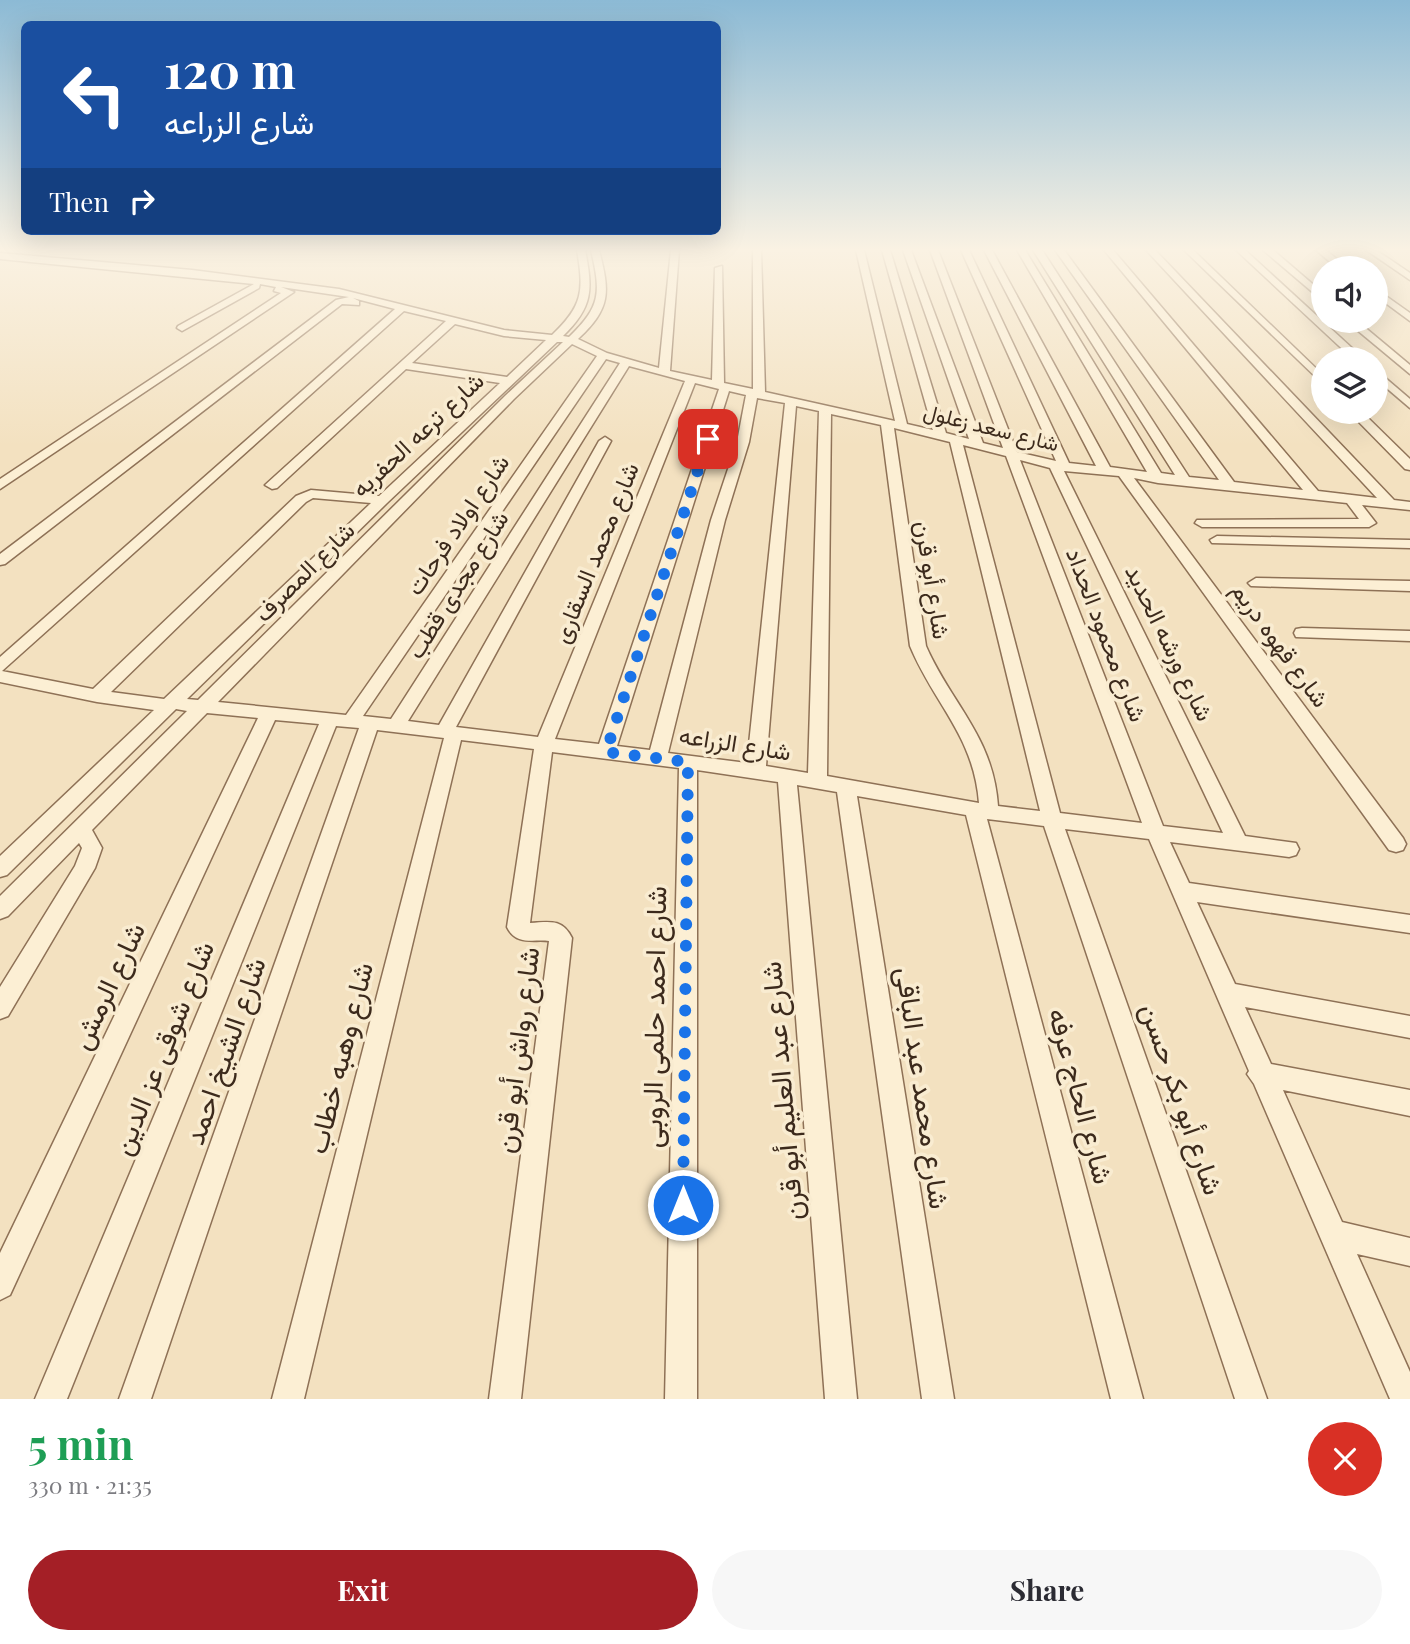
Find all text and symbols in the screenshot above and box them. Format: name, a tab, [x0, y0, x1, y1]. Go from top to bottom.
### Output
text: 120 m	[164, 36, 296, 101]
icon: left	[49, 49, 140, 140]
text: شارع الزراعه	[164, 99, 314, 142]
icon: right	[123, 182, 161, 220]
text: Then	[49, 184, 109, 219]
map controls	[1311, 256, 1388, 424]
button: sound	[1311, 256, 1388, 333]
button: layers	[1311, 347, 1388, 424]
street label: شارع ترعه الحفريه	[344, 364, 491, 505]
street label: شارع سعد زعلول	[920, 396, 1062, 458]
pin	[678, 409, 738, 469]
icon: arrive	[689, 420, 727, 458]
street label: شارع اولاد فرحات	[397, 447, 517, 602]
street label: شارع محمد السقارى	[543, 457, 647, 648]
street label: شارع مجدى قطب	[398, 504, 516, 665]
street label: شارع المصرف	[246, 513, 362, 629]
street label: شارع أبو قرن	[907, 518, 959, 641]
street label: شارع محمود الحداد	[1058, 543, 1156, 727]
street label: شارع ورشه الحديد	[1117, 559, 1223, 727]
street label: شارع قهوه دريم	[1224, 575, 1338, 714]
street label: شارع الزراعه	[677, 717, 793, 769]
street label: شارع احمد حلمى الروبى	[632, 886, 675, 1148]
street label: شارع الرمش	[61, 916, 154, 1056]
street label: شارع شوقى عز الدين	[102, 935, 223, 1161]
street label: شارع رواش أبو قرن	[485, 945, 548, 1155]
street label: شارع الشيخ احمد	[174, 952, 276, 1150]
street label: شارع وهبه خطاب	[297, 958, 382, 1158]
street label: شارع عبد العليم أبو قرن	[751, 960, 812, 1222]
street label: شارع محمد عبد الباقى	[887, 964, 960, 1211]
street label: شارع أبو بكر حسن	[1131, 998, 1234, 1200]
street label: شارع الحاج عرفه	[1039, 1004, 1124, 1188]
position arrow	[646, 1168, 720, 1242]
text: 5 min	[28, 1415, 133, 1471]
button: close	[1308, 1422, 1382, 1496]
text: 330 m · 21:35	[28, 1469, 152, 1500]
button: Exit	[28, 1550, 698, 1630]
button: Share	[712, 1550, 1382, 1630]

